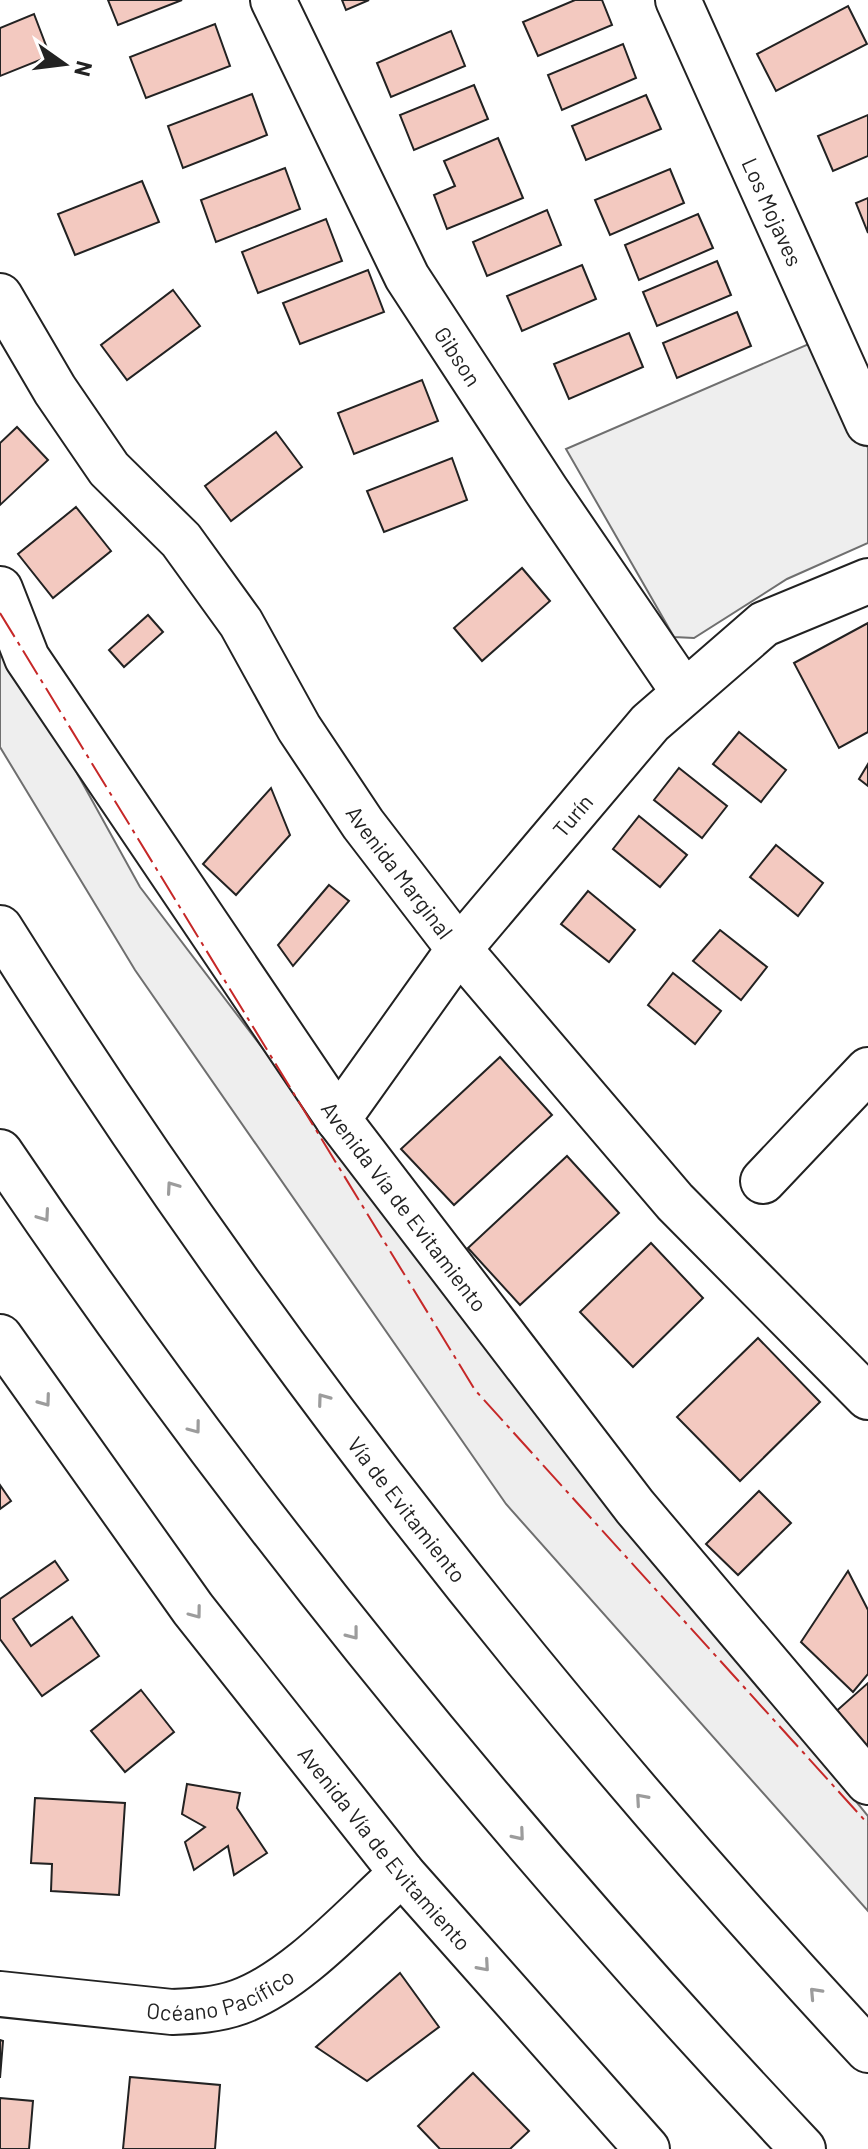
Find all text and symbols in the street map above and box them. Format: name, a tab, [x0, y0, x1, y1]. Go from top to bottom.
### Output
north arrow	[24, 24, 104, 104]
text: N	[70, 59, 99, 79]
street label: Los Mojaves	[737, 153, 809, 270]
street label: Gibson	[430, 321, 487, 391]
street label: Turín	[547, 788, 598, 842]
street label: Avenida Marginal	[341, 801, 459, 943]
street label: Avenida Vía de Evitamiento	[317, 1096, 493, 1316]
one-way arrow	[167, 1182, 182, 1196]
one-way arrow	[34, 1208, 49, 1222]
one-way arrow	[35, 1393, 50, 1407]
one-way arrow	[318, 1393, 332, 1408]
one-way arrow	[185, 1419, 200, 1434]
street label: Vía de Evitamiento	[343, 1431, 472, 1587]
one-way arrow	[187, 1604, 201, 1618]
one-way arrow	[344, 1625, 358, 1640]
street label: Avenida Vía de Evitamiento	[293, 1741, 477, 1955]
one-way arrow	[637, 1794, 651, 1809]
one-way arrow	[509, 1825, 524, 1840]
one-way arrow	[474, 1957, 489, 1972]
street label: Océano Pacífico	[145, 1962, 298, 2025]
one-way arrow	[809, 1988, 824, 2002]

